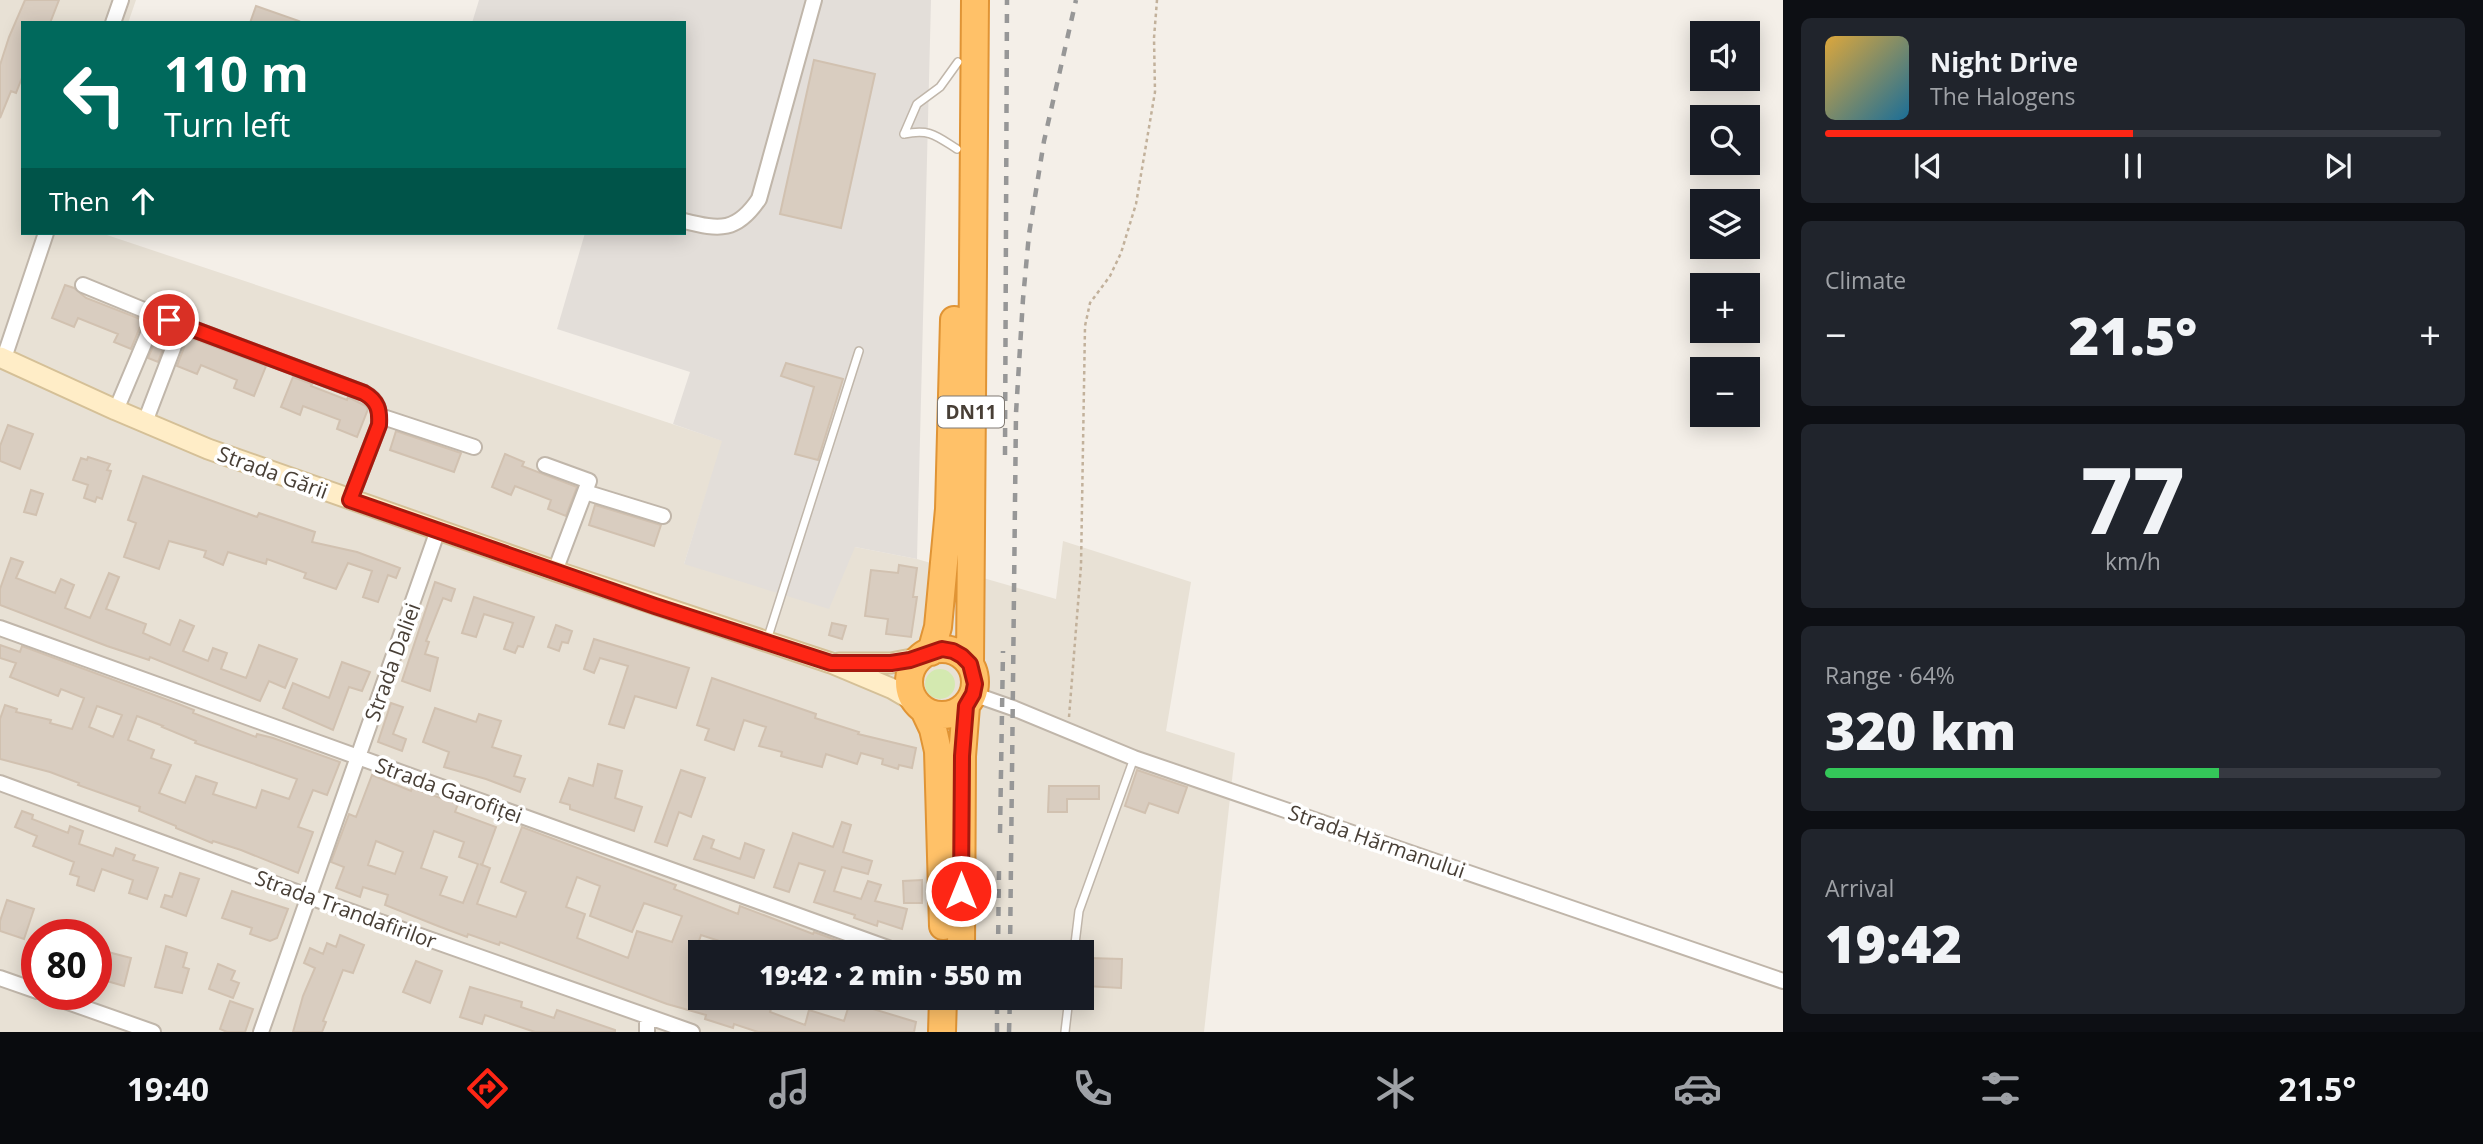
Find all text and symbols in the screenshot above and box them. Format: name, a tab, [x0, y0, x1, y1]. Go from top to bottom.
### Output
map controls	[1690, 21, 1760, 427]
button: sound	[1690, 21, 1760, 91]
text: 110 m	[164, 40, 309, 106]
text: Night Drive	[1930, 44, 2078, 80]
icon: left	[49, 49, 140, 140]
text: The Halogens	[1930, 80, 2076, 112]
text: Turn left	[164, 103, 290, 146]
button: search	[1690, 105, 1760, 175]
icon: previous	[1909, 147, 1947, 185]
icon: pause	[2114, 147, 2152, 185]
icon: next	[2319, 147, 2357, 185]
icon: ahead	[124, 182, 162, 220]
text: Then	[49, 183, 110, 219]
button: layers	[1690, 189, 1760, 259]
text: Climate	[1825, 264, 1906, 296]
button: +	[1690, 273, 1760, 343]
pin	[139, 290, 199, 350]
text: 21.5°	[2069, 299, 2197, 370]
icon: arrive	[150, 301, 188, 339]
text: −	[1825, 308, 1847, 360]
text: +	[2419, 308, 2441, 360]
button: −	[1690, 357, 1760, 427]
road number: DN11	[938, 396, 1004, 428]
text: 77	[2081, 437, 2185, 561]
street label: Strada Gării	[214, 439, 332, 505]
text: km/h	[2105, 545, 2161, 577]
street label: Strada Daliei	[358, 599, 426, 725]
text: Range · 64%	[1825, 659, 1955, 691]
text: 320 km	[1825, 694, 2016, 765]
street label: Strada Garofiței	[372, 750, 526, 830]
street label: Strada Hărmanului	[1285, 798, 1469, 884]
position arrow	[924, 854, 998, 928]
street label: Strada Trandafirilor	[251, 863, 441, 955]
text: Arrival	[1825, 872, 1894, 904]
text: 19:42	[1825, 907, 1962, 978]
speed limit sign: 80	[21, 919, 112, 1010]
text: 19:42 · 2 min · 550 m	[760, 957, 1022, 993]
icon: directions	[463, 1064, 512, 1113]
icon: music	[765, 1064, 814, 1113]
icon: phone	[1068, 1064, 1117, 1113]
icon: climate	[1371, 1064, 1420, 1113]
icon: car	[1673, 1064, 1722, 1113]
icon: filters	[1976, 1064, 2025, 1113]
text: 19:40	[127, 1067, 209, 1110]
text: 21.5°	[2278, 1067, 2356, 1110]

